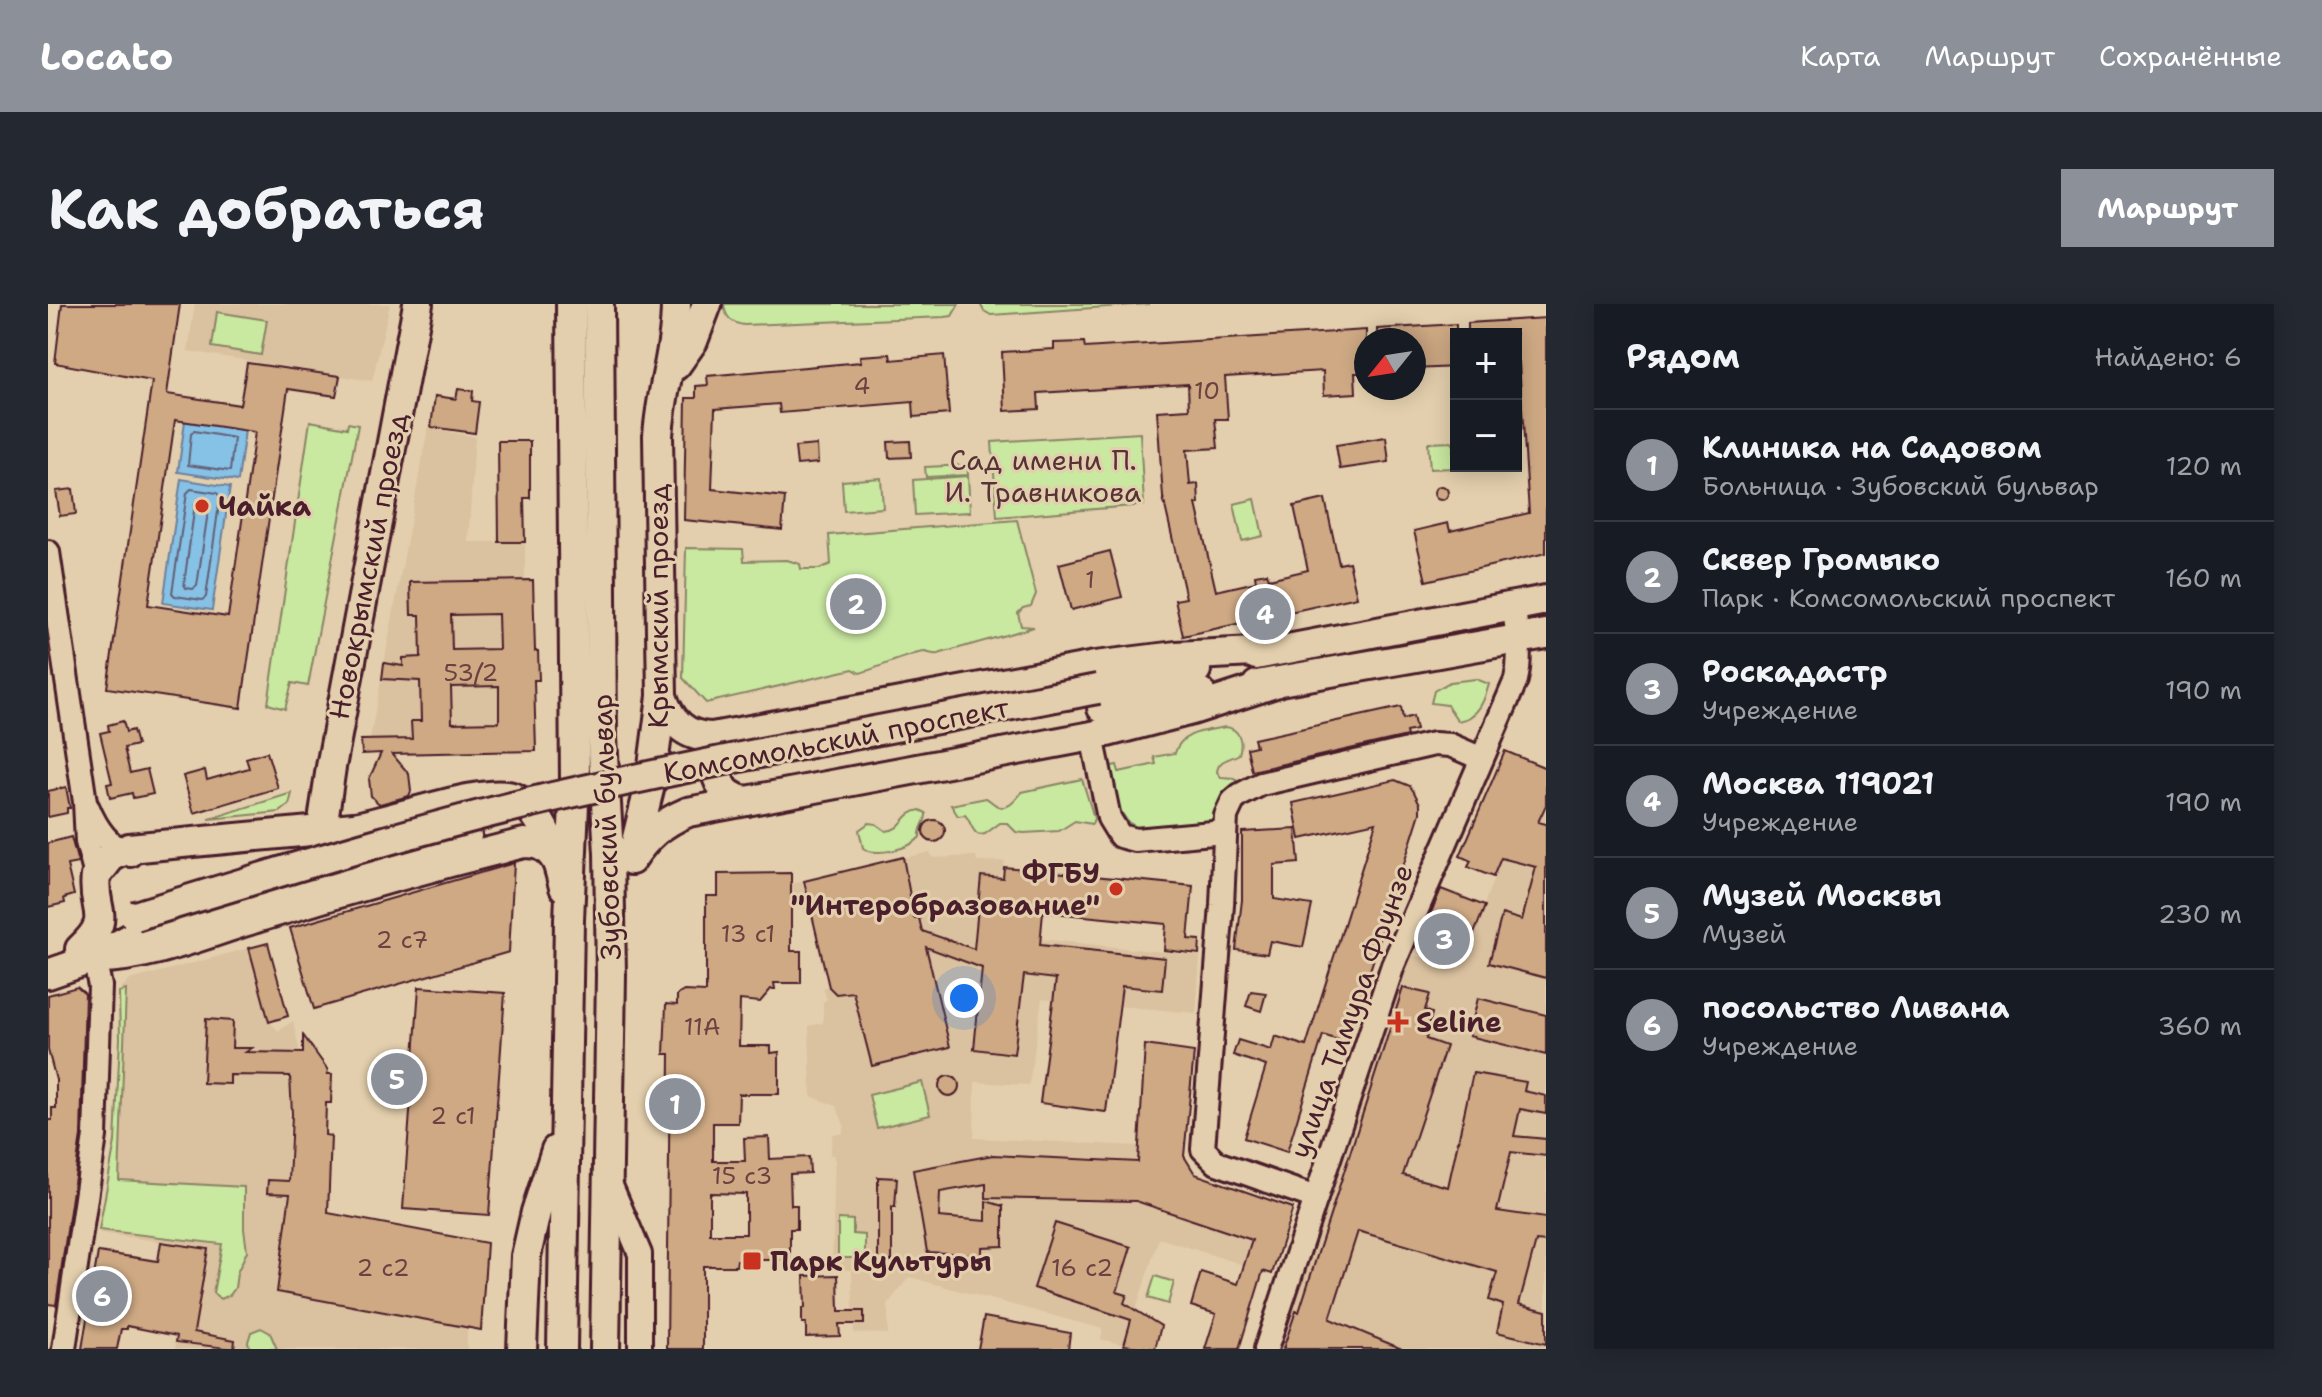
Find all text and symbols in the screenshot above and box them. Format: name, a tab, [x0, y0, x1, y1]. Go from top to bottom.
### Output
text: Locato	[40, 31, 173, 82]
text: Карта	[1800, 37, 1880, 75]
text: Маршрут	[1924, 37, 2055, 75]
text: Сохранённые	[2099, 37, 2282, 75]
button: Маршрут	[2061, 169, 2274, 247]
text: Как добраться	[48, 171, 485, 246]
north arrow	[1354, 328, 1426, 400]
map controls	[1450, 328, 1522, 472]
button: +	[1450, 328, 1522, 400]
text: Рядом	[1626, 333, 1740, 379]
text: Найдено: 6	[2095, 339, 2242, 374]
house number: 4	[854, 370, 870, 402]
house number: 10	[1194, 375, 1220, 407]
button: −	[1450, 400, 1522, 472]
street label: Новокрымский проезд	[320, 409, 416, 723]
text: Клиника на Садовом	[1702, 427, 2041, 468]
park label: Сад имени П. И. Травникова	[945, 441, 1141, 511]
text: 1	[1646, 448, 1658, 483]
text: 120 m	[2166, 448, 2242, 483]
text: Больница · Зубовский бульвар	[1702, 468, 2099, 503]
street label: Крымский проезд	[639, 483, 677, 728]
place label: Чайка	[218, 487, 311, 525]
marker: Чайка	[193, 497, 211, 515]
text: Сквер Громыко	[1702, 539, 1940, 580]
text: 2	[1643, 560, 1661, 595]
text: 160 m	[2165, 560, 2242, 595]
house number: 1	[1085, 564, 1095, 596]
pin: 2	[830, 574, 882, 634]
text: Парк · Комсомольский проспект	[1702, 580, 2115, 615]
pin: 4	[1239, 584, 1291, 644]
text: Роскадастр	[1702, 651, 1887, 692]
house number: 53/2	[444, 657, 498, 689]
text: 3	[1643, 672, 1661, 707]
text: 190 m	[2165, 672, 2242, 707]
street label: Комсомольский проспект	[660, 688, 1013, 792]
text: Учреждение	[1702, 692, 1858, 727]
street label: Зубовский бульвар	[582, 693, 630, 961]
text: Москва 119021	[1702, 763, 1934, 804]
text: 4	[1643, 784, 1661, 819]
text: 190 m	[2165, 784, 2242, 819]
text: Учреждение	[1702, 804, 1858, 839]
place label: ФГБУ "Интеробразование"	[790, 854, 1100, 924]
street label: улица Тимура Фрунзе	[1280, 859, 1422, 1163]
text: Музей Москвы	[1702, 875, 1942, 916]
marker: ФГБУ "Интеробразование"	[1107, 880, 1125, 898]
text: 5	[1644, 896, 1660, 931]
text: 230 m	[2158, 896, 2242, 931]
pin: 3	[1418, 909, 1470, 969]
text: Музей	[1702, 916, 1786, 951]
house number: 13 с1	[721, 918, 775, 950]
house number: 2 с7	[376, 924, 428, 956]
your location	[944, 978, 984, 1018]
text: посольство Ливана	[1702, 987, 2009, 1028]
place label: Seline	[1416, 1003, 1502, 1041]
text: 6	[1643, 1008, 1661, 1043]
text: 360 m	[2157, 1008, 2242, 1043]
house number: 11А	[684, 1011, 720, 1043]
marker: Seline	[1387, 1011, 1409, 1033]
text: Учреждение	[1702, 1028, 1858, 1063]
pin: 5	[371, 1049, 423, 1109]
pin: 1	[649, 1074, 701, 1134]
house number: 2 с1	[430, 1100, 476, 1132]
house number: 15 с3	[712, 1160, 772, 1192]
place label: Парк Культуры	[770, 1242, 992, 1280]
marker: Парк Культуры	[741, 1250, 763, 1272]
house number: 2 с2	[357, 1252, 409, 1284]
house number: 16 с2	[1051, 1252, 1113, 1284]
pin: 6	[76, 1266, 128, 1326]

